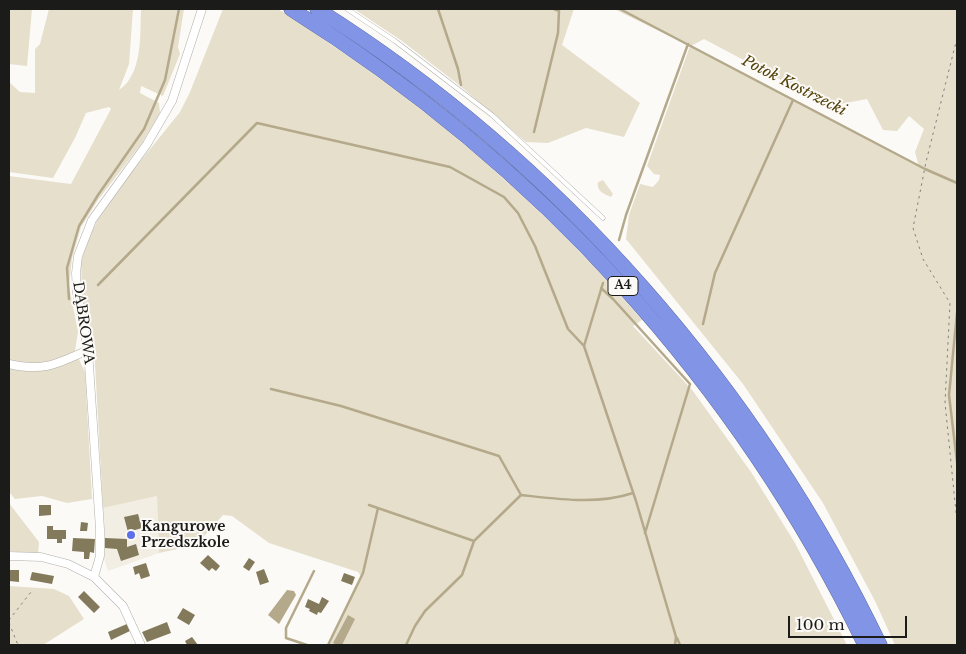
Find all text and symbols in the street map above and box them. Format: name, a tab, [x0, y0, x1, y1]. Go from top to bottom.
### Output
water label: Potok Kostrzecki	[739, 52, 849, 120]
road number: A4	[608, 276, 638, 296]
street label: DĄBROWA	[69, 281, 97, 365]
place label: Kangurowe Przedszkole	[141, 519, 230, 552]
marker: Kangurowe Przedszkole	[125, 529, 137, 541]
scale bar	[791, 606, 910, 638]
text: 100 m	[796, 615, 845, 634]

